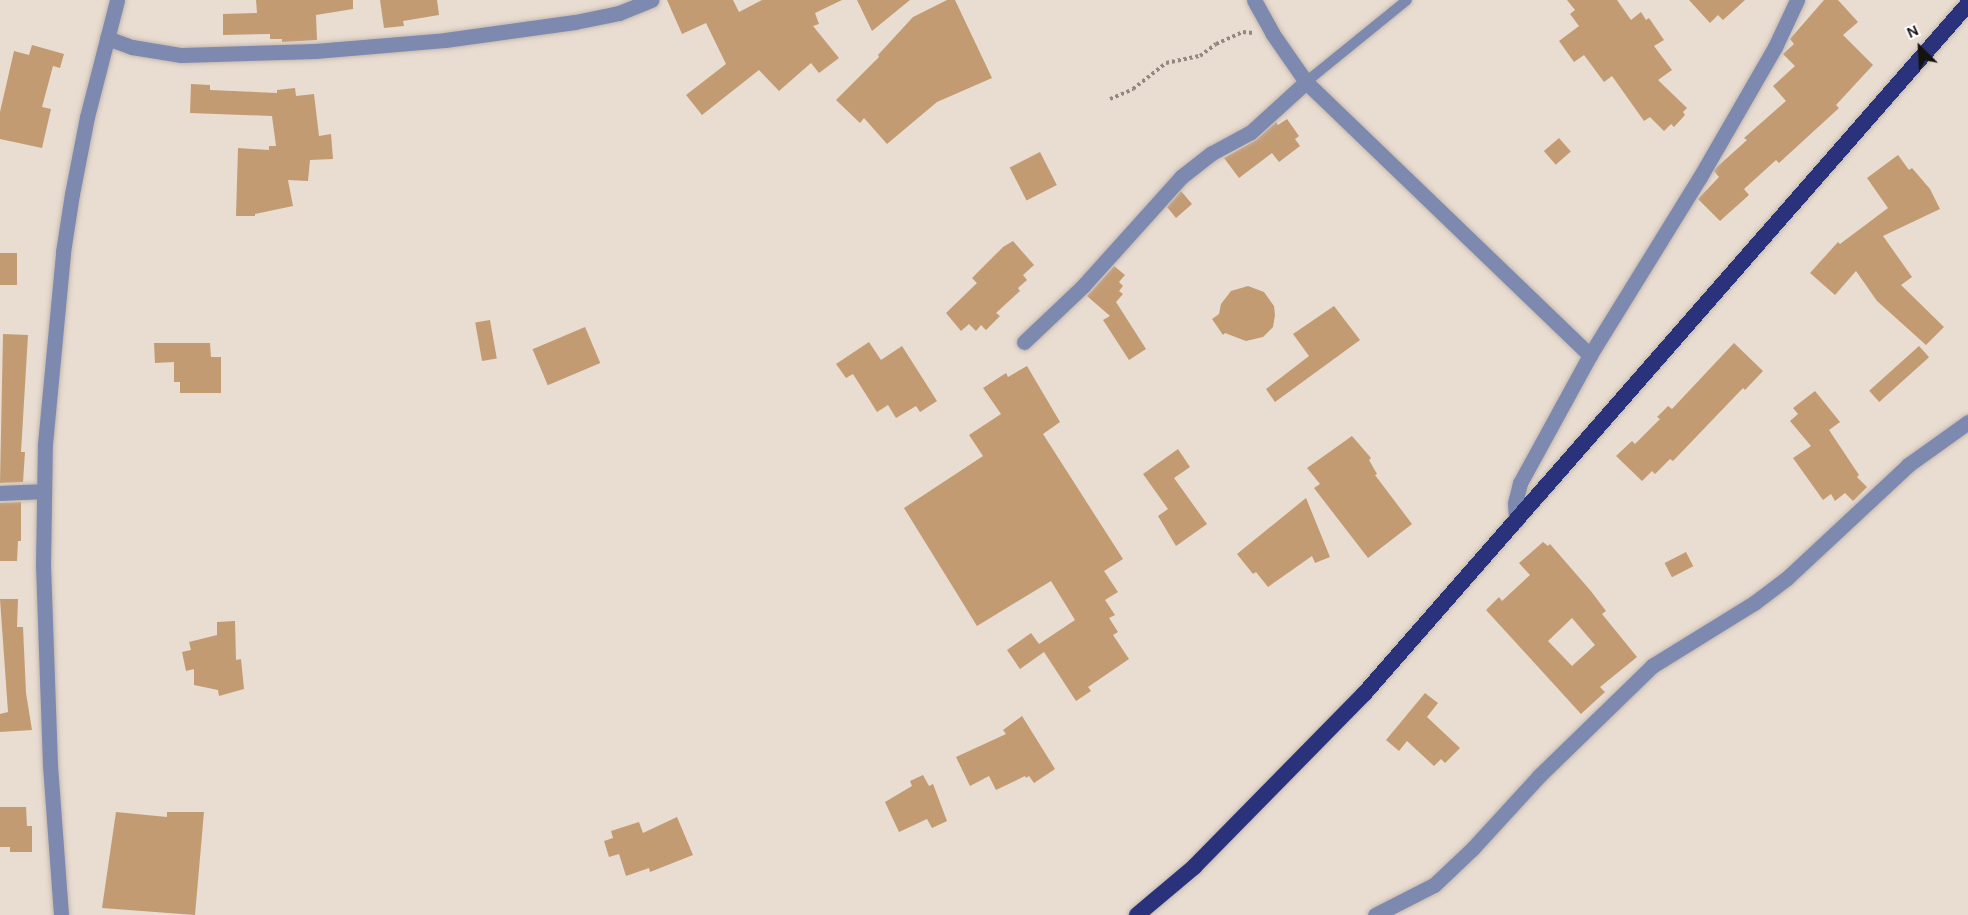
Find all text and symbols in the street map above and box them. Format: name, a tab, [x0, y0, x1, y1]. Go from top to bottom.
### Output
north arrow	[1890, 18, 1950, 78]
text: N	[1903, 20, 1922, 42]

